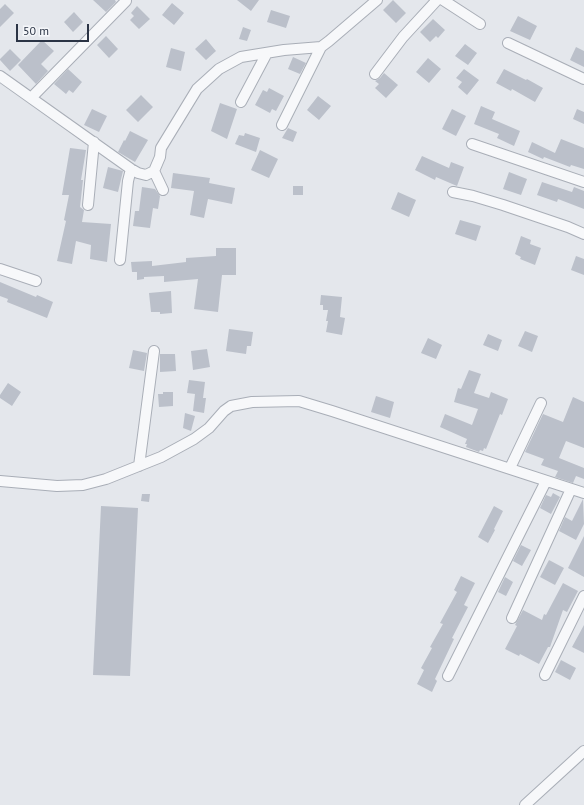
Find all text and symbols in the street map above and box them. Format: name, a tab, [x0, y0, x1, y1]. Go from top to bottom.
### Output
scale bar	[18, 16, 91, 42]
text: 50 m	[23, 23, 49, 38]

